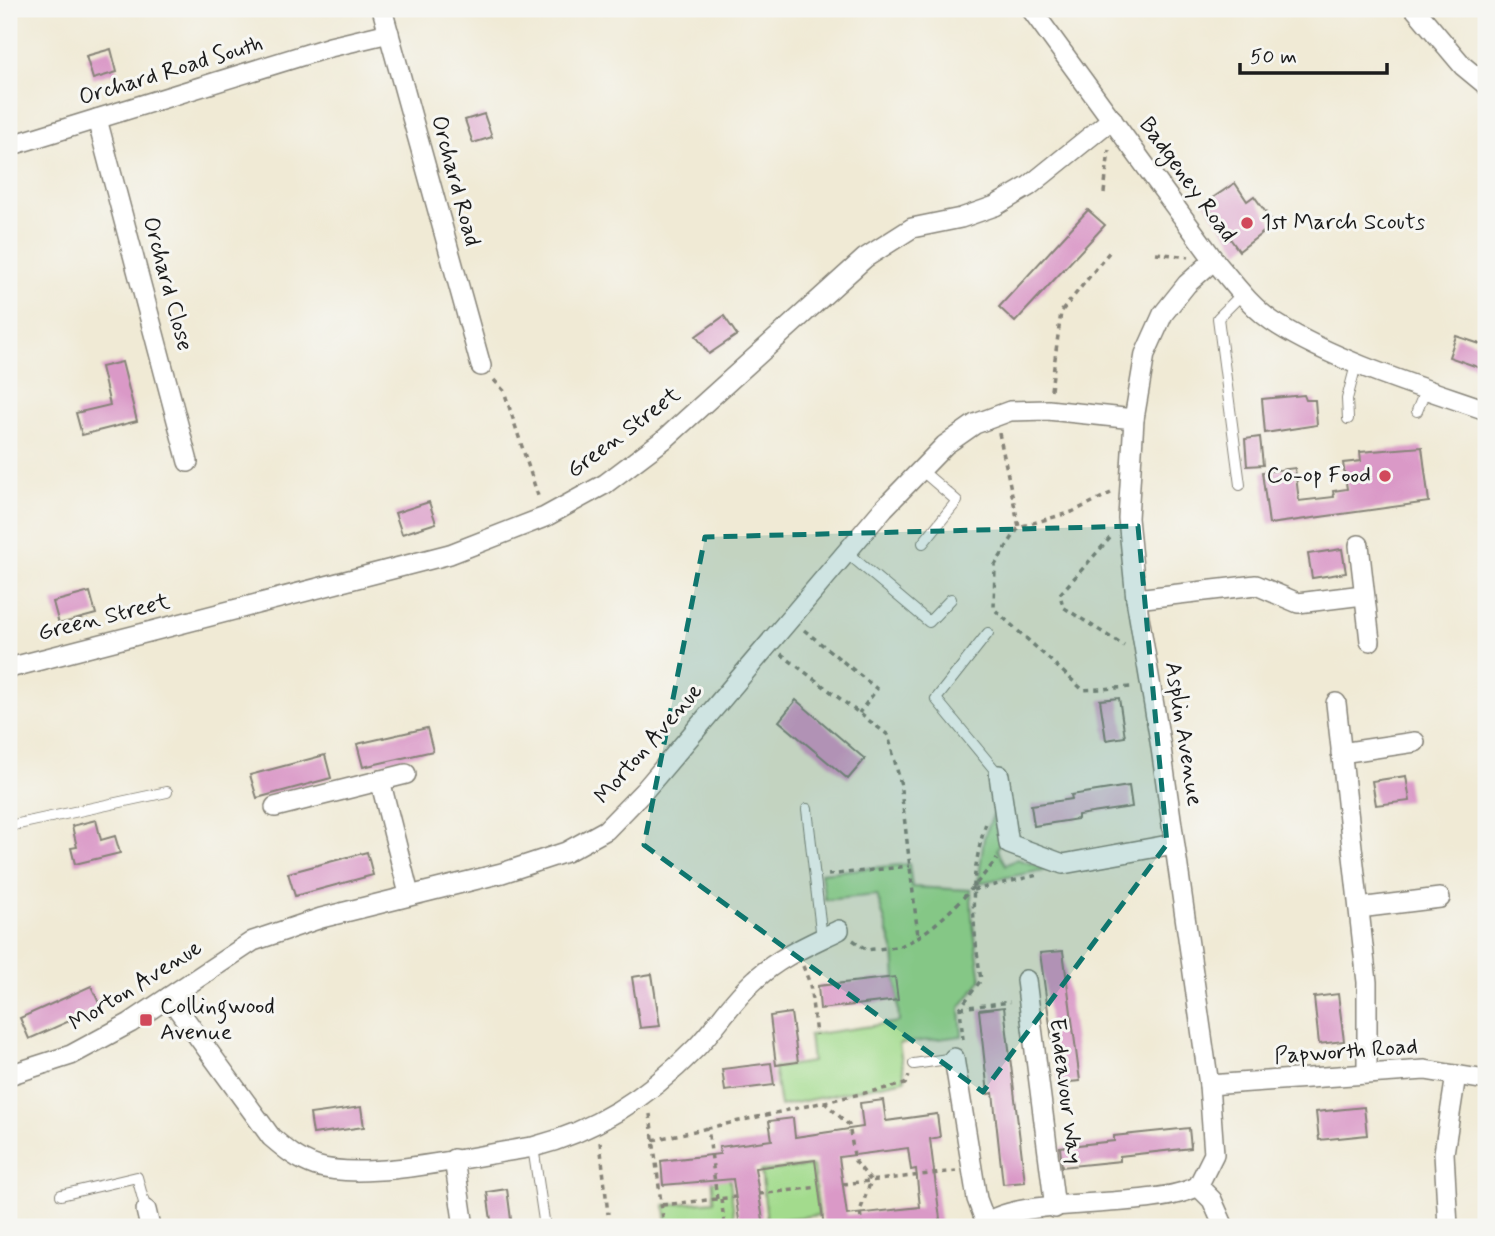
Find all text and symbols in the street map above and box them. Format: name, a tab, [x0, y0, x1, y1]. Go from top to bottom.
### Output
street label: Orchard Road South	[75, 29, 267, 113]
scale bar	[1240, 32, 1386, 76]
text: 50 m	[1250, 43, 1297, 71]
street label: Badgeney Road	[1130, 111, 1243, 250]
street label: Orchard Road	[423, 112, 487, 250]
place label: 1st March Scouts	[1261, 208, 1425, 238]
street label: Orchard Close	[135, 214, 199, 354]
marker: 1st March Scouts	[1239, 215, 1255, 231]
street label: Green Street	[561, 380, 687, 486]
place label: Co-op Food	[1267, 461, 1371, 491]
marker: Co-op Food	[1377, 468, 1393, 484]
street label: Green Street	[35, 587, 174, 649]
street label: Asplin Avenue	[1157, 660, 1209, 808]
street label: Morton Avenue	[588, 677, 710, 811]
street label: Morton Avenue	[64, 933, 208, 1039]
place label: Collingwood Avenue	[160, 992, 275, 1048]
marker: Collingwood Avenue	[138, 1012, 154, 1028]
street label: Endeavour Way	[1041, 1016, 1089, 1166]
street label: Papworth Road	[1273, 1032, 1419, 1072]

